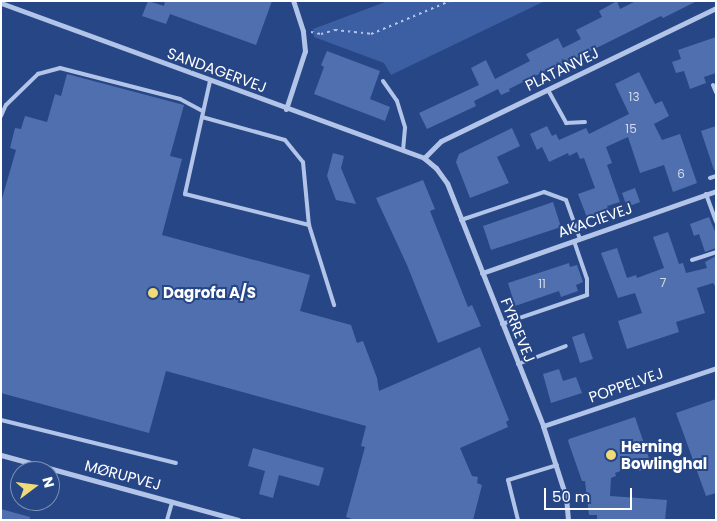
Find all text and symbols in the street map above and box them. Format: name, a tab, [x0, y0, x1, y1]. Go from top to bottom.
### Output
street label: PLATANVEJ	[522, 43, 602, 95]
street label: SANDAGERVEJ	[165, 44, 269, 96]
house number: 13	[629, 90, 639, 104]
house number: 15	[625, 122, 637, 136]
house number: 6	[677, 167, 685, 181]
street label: AKACIEVEJ	[555, 199, 635, 241]
house number: 7	[660, 276, 666, 290]
house number: 11	[538, 277, 546, 291]
place label: Dagrofa A/S	[163, 284, 256, 302]
marker: Dagrofa A/S	[147, 287, 159, 299]
street label: FYRREVEJ	[497, 295, 539, 365]
street label: POPPELVEJ	[586, 364, 666, 406]
place label: Herning Bowlinghal	[621, 437, 707, 472]
marker: Herning Bowlinghal	[605, 449, 617, 461]
street label: MØRUPVEJ	[83, 456, 163, 494]
north arrow	[10, 461, 60, 511]
text: N	[38, 475, 60, 490]
scale bar	[547, 478, 634, 510]
text: 50 m	[552, 486, 590, 507]

